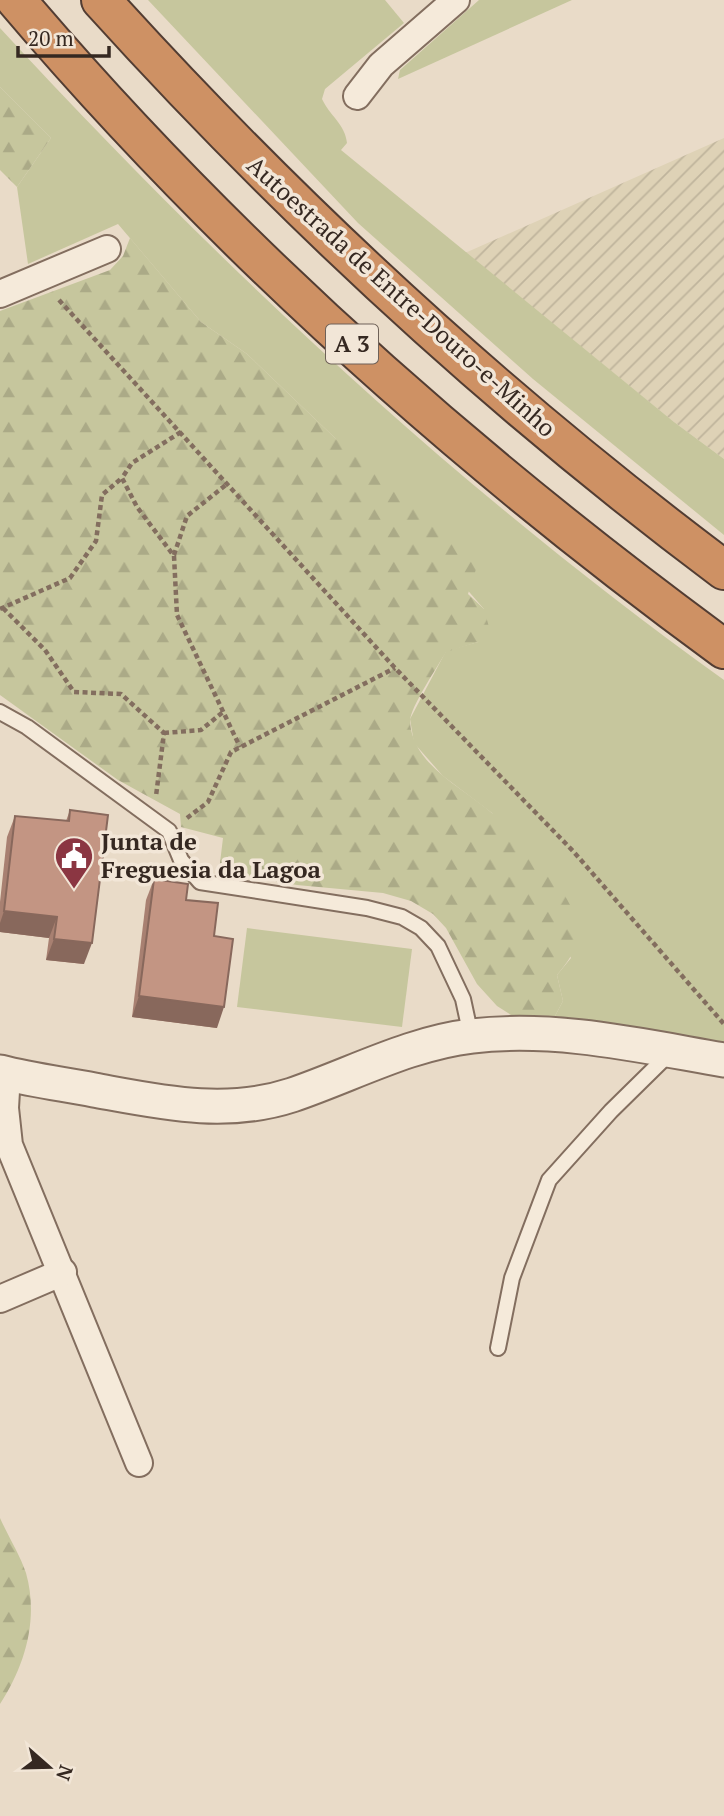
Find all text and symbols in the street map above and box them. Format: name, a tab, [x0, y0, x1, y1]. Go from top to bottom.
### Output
scale bar	[18, 14, 108, 58]
text: 20 m	[28, 24, 74, 52]
street label: Autoestrada de Entre-Douro-e-Minho	[241, 149, 563, 444]
road number: A 3	[326, 324, 378, 364]
place label: Junta de Freguesia da Lagoa	[101, 825, 321, 885]
public building icon: Junta de Freguesia da Lagoa	[53, 835, 95, 890]
north arrow	[14, 1732, 84, 1802]
text: N	[51, 1762, 80, 1785]

